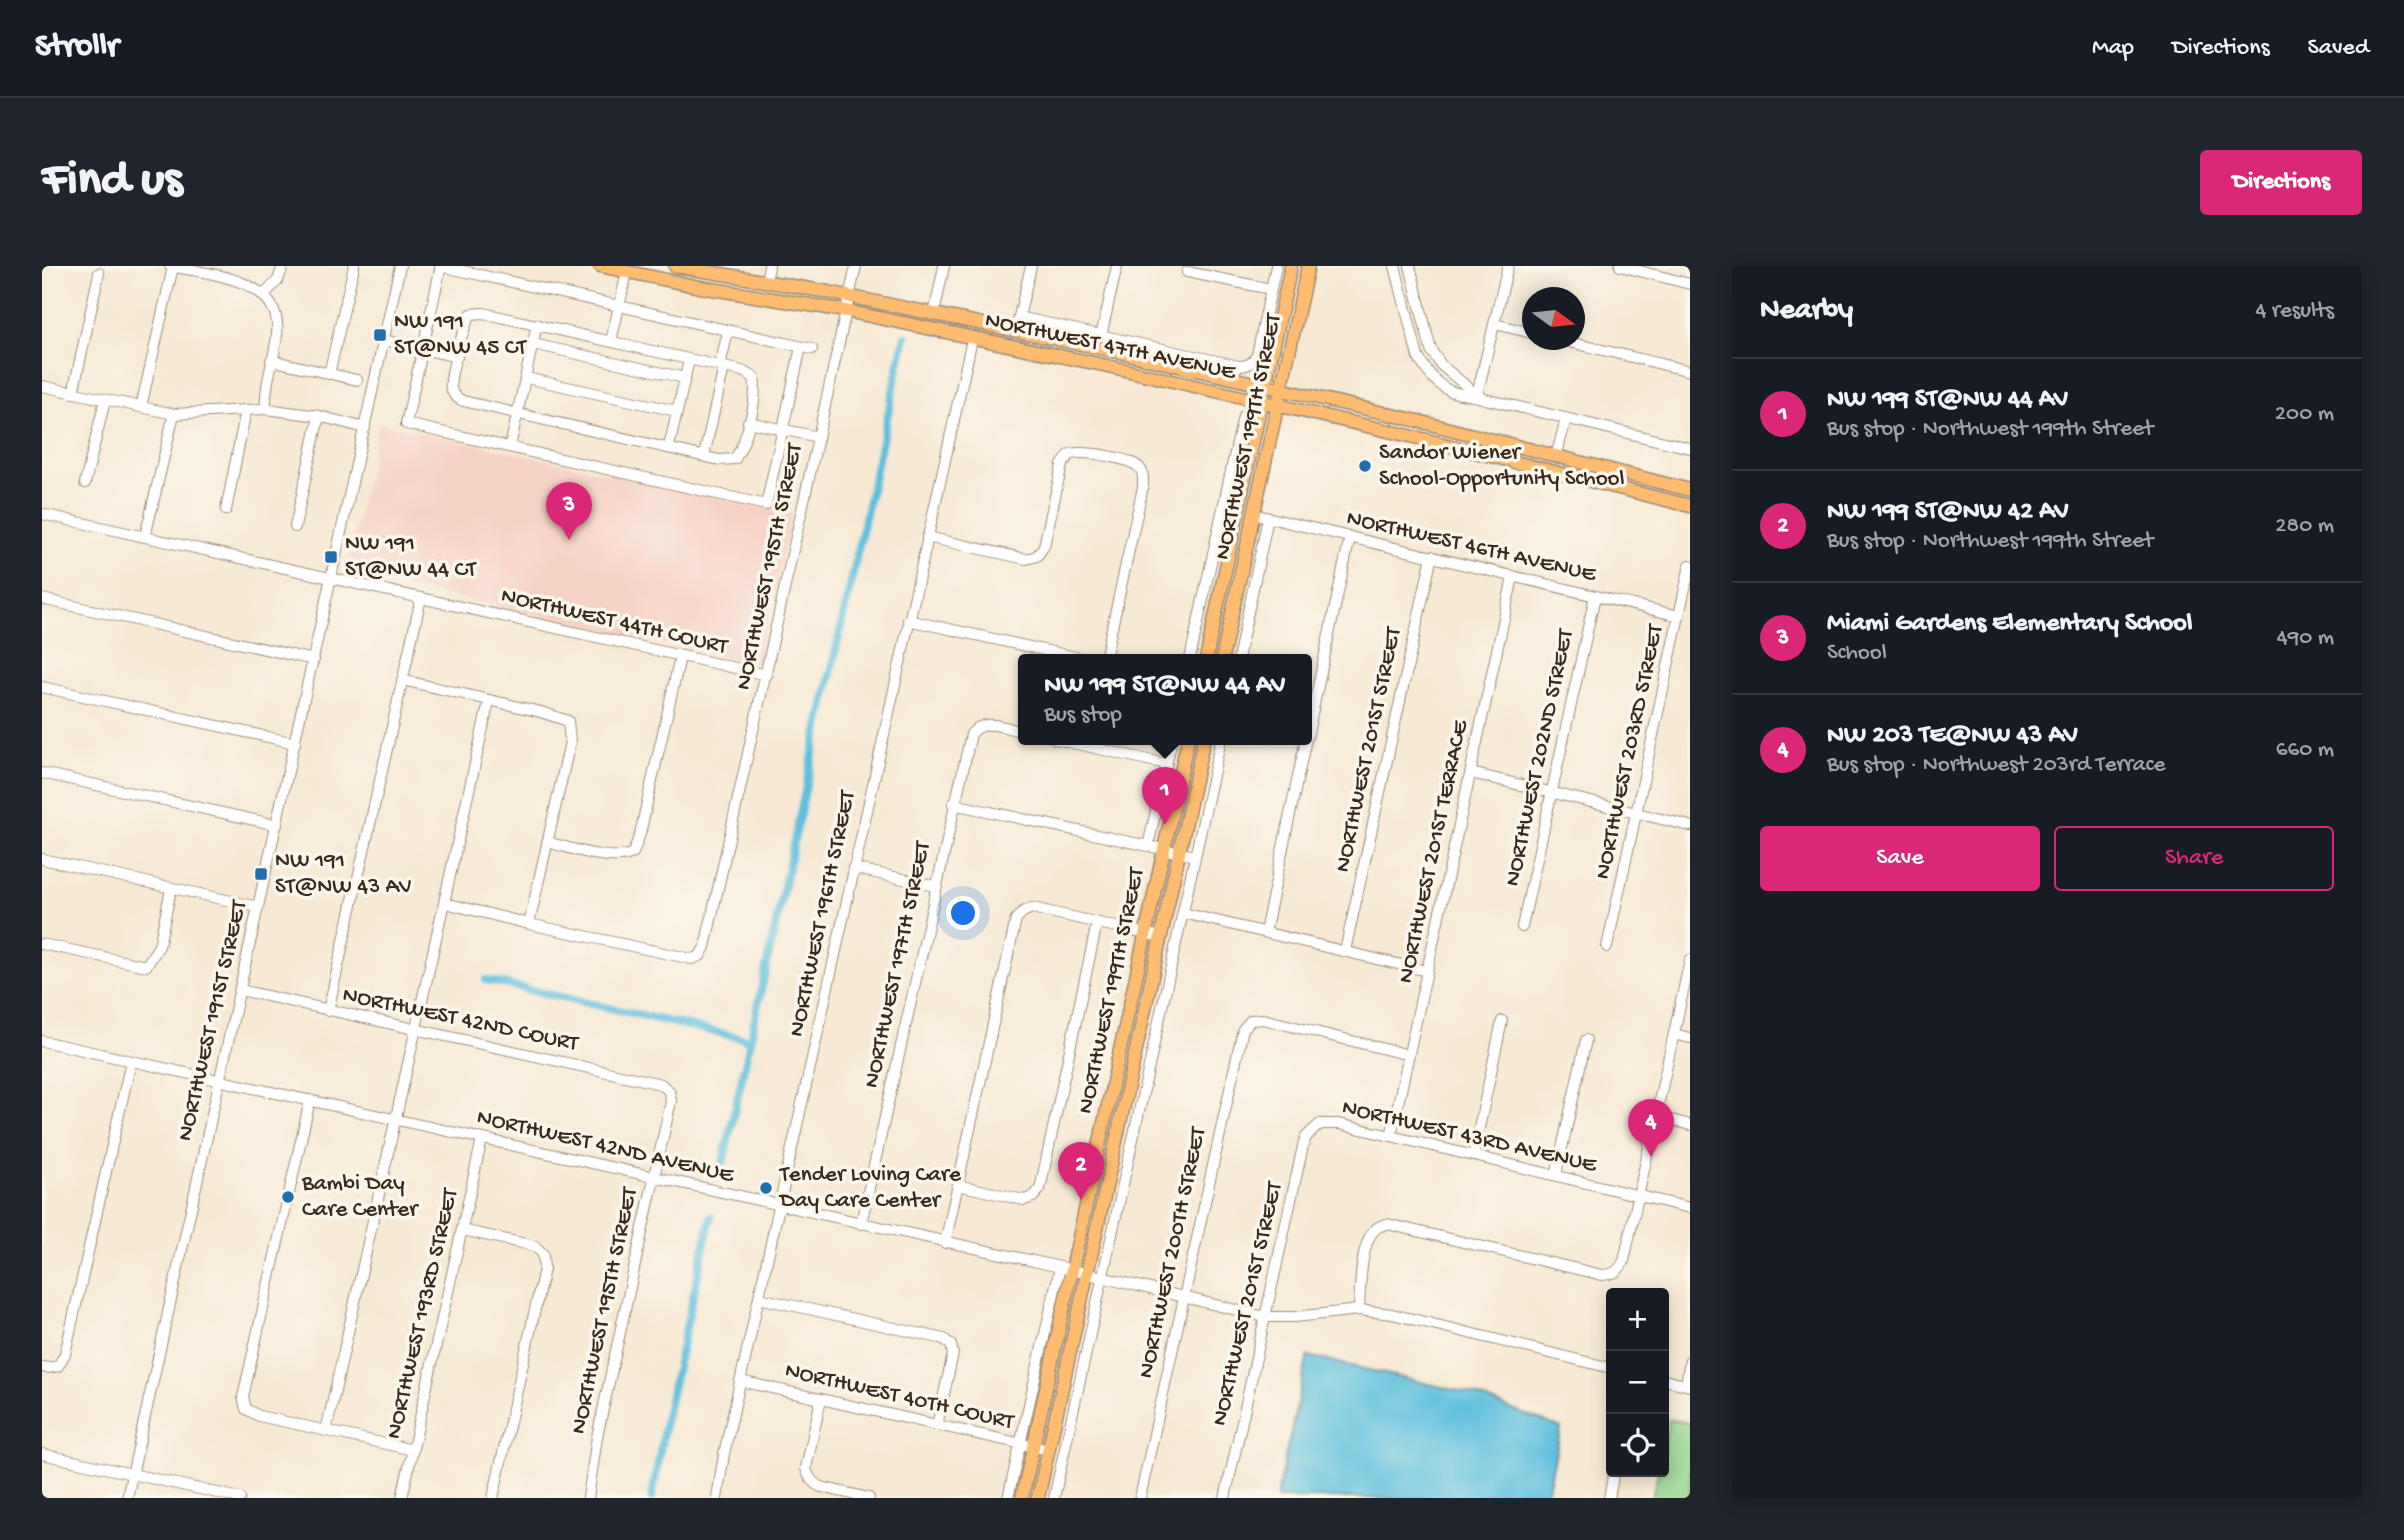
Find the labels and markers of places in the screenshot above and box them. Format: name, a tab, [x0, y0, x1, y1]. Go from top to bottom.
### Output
place label: NW 191 ST@NW 45 CT	[394, 309, 527, 362]
marker: NW 191 ST@NW 45 CT	[372, 327, 388, 343]
place label: Sandor Wiener School-Opportunity School	[1379, 440, 1625, 493]
marker: Sandor Wiener School-Opportunity School	[1357, 458, 1373, 474]
pin: 3	[546, 482, 592, 540]
place label: NW 191 ST@NW 44 CT	[345, 531, 477, 584]
marker: NW 191 ST@NW 44 CT	[323, 549, 339, 565]
pin: 1	[1142, 767, 1188, 825]
place label: NW 191 ST@NW 43 AV	[275, 848, 412, 901]
marker: NW 191 ST@NW 43 AV	[253, 866, 269, 882]
pin: 4	[1628, 1099, 1674, 1157]
pin: 2	[1058, 1142, 1104, 1200]
place label: Tender Loving Care Day Care Center	[778, 1162, 962, 1215]
place label: Bambi Day Care Center	[301, 1171, 419, 1224]
marker: Tender Loving Care Day Care Center	[758, 1180, 774, 1196]
marker: Bambi Day Care Center	[280, 1189, 296, 1205]

